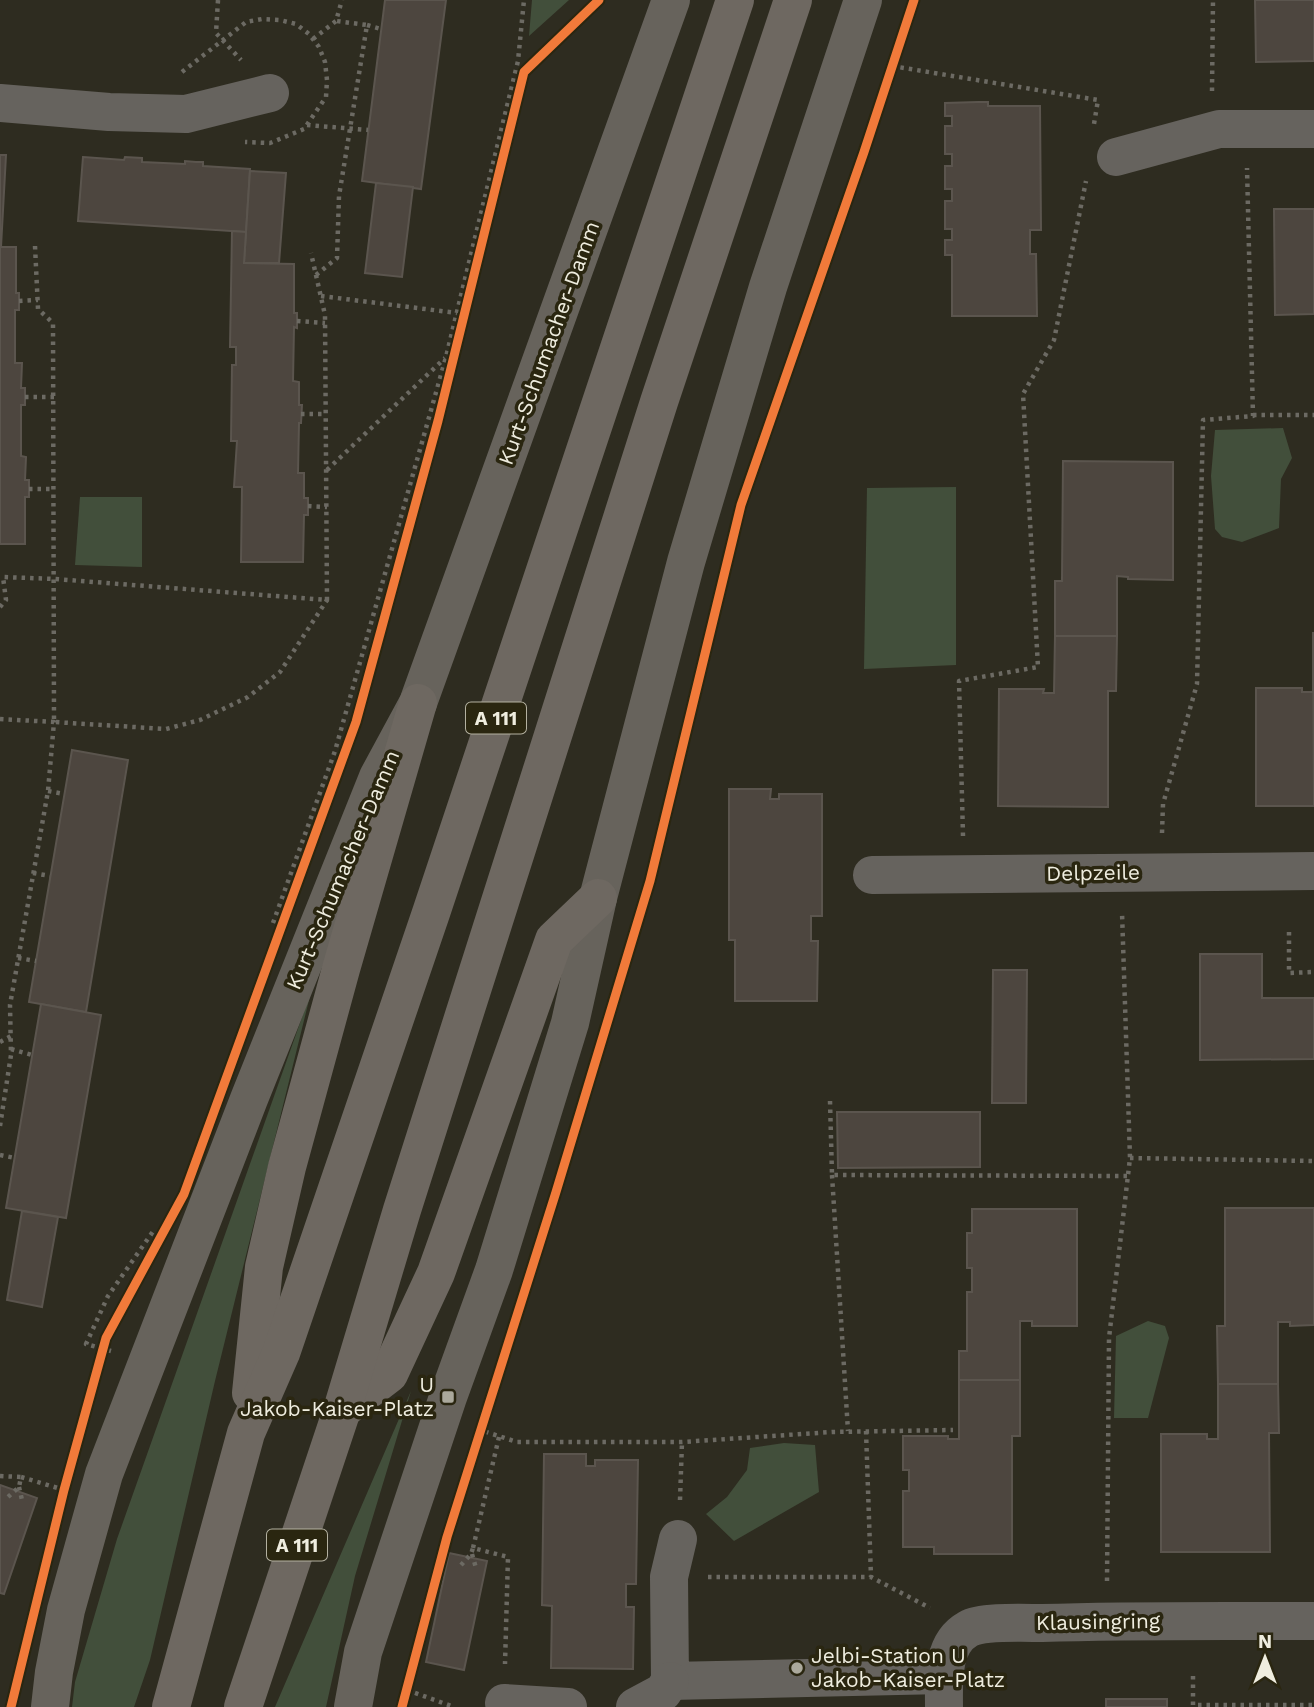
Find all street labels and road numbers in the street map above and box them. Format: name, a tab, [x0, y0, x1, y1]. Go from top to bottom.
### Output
street label: Kurt-Schumacher-Damm	[493, 217, 604, 468]
road number: A 111	[466, 702, 526, 734]
street label: Kurt-Schumacher-Damm	[281, 746, 404, 993]
street label: Delpzeile	[1046, 859, 1140, 886]
road number: A 111	[267, 1530, 327, 1560]
street label: Klausingring	[1036, 1608, 1161, 1635]

